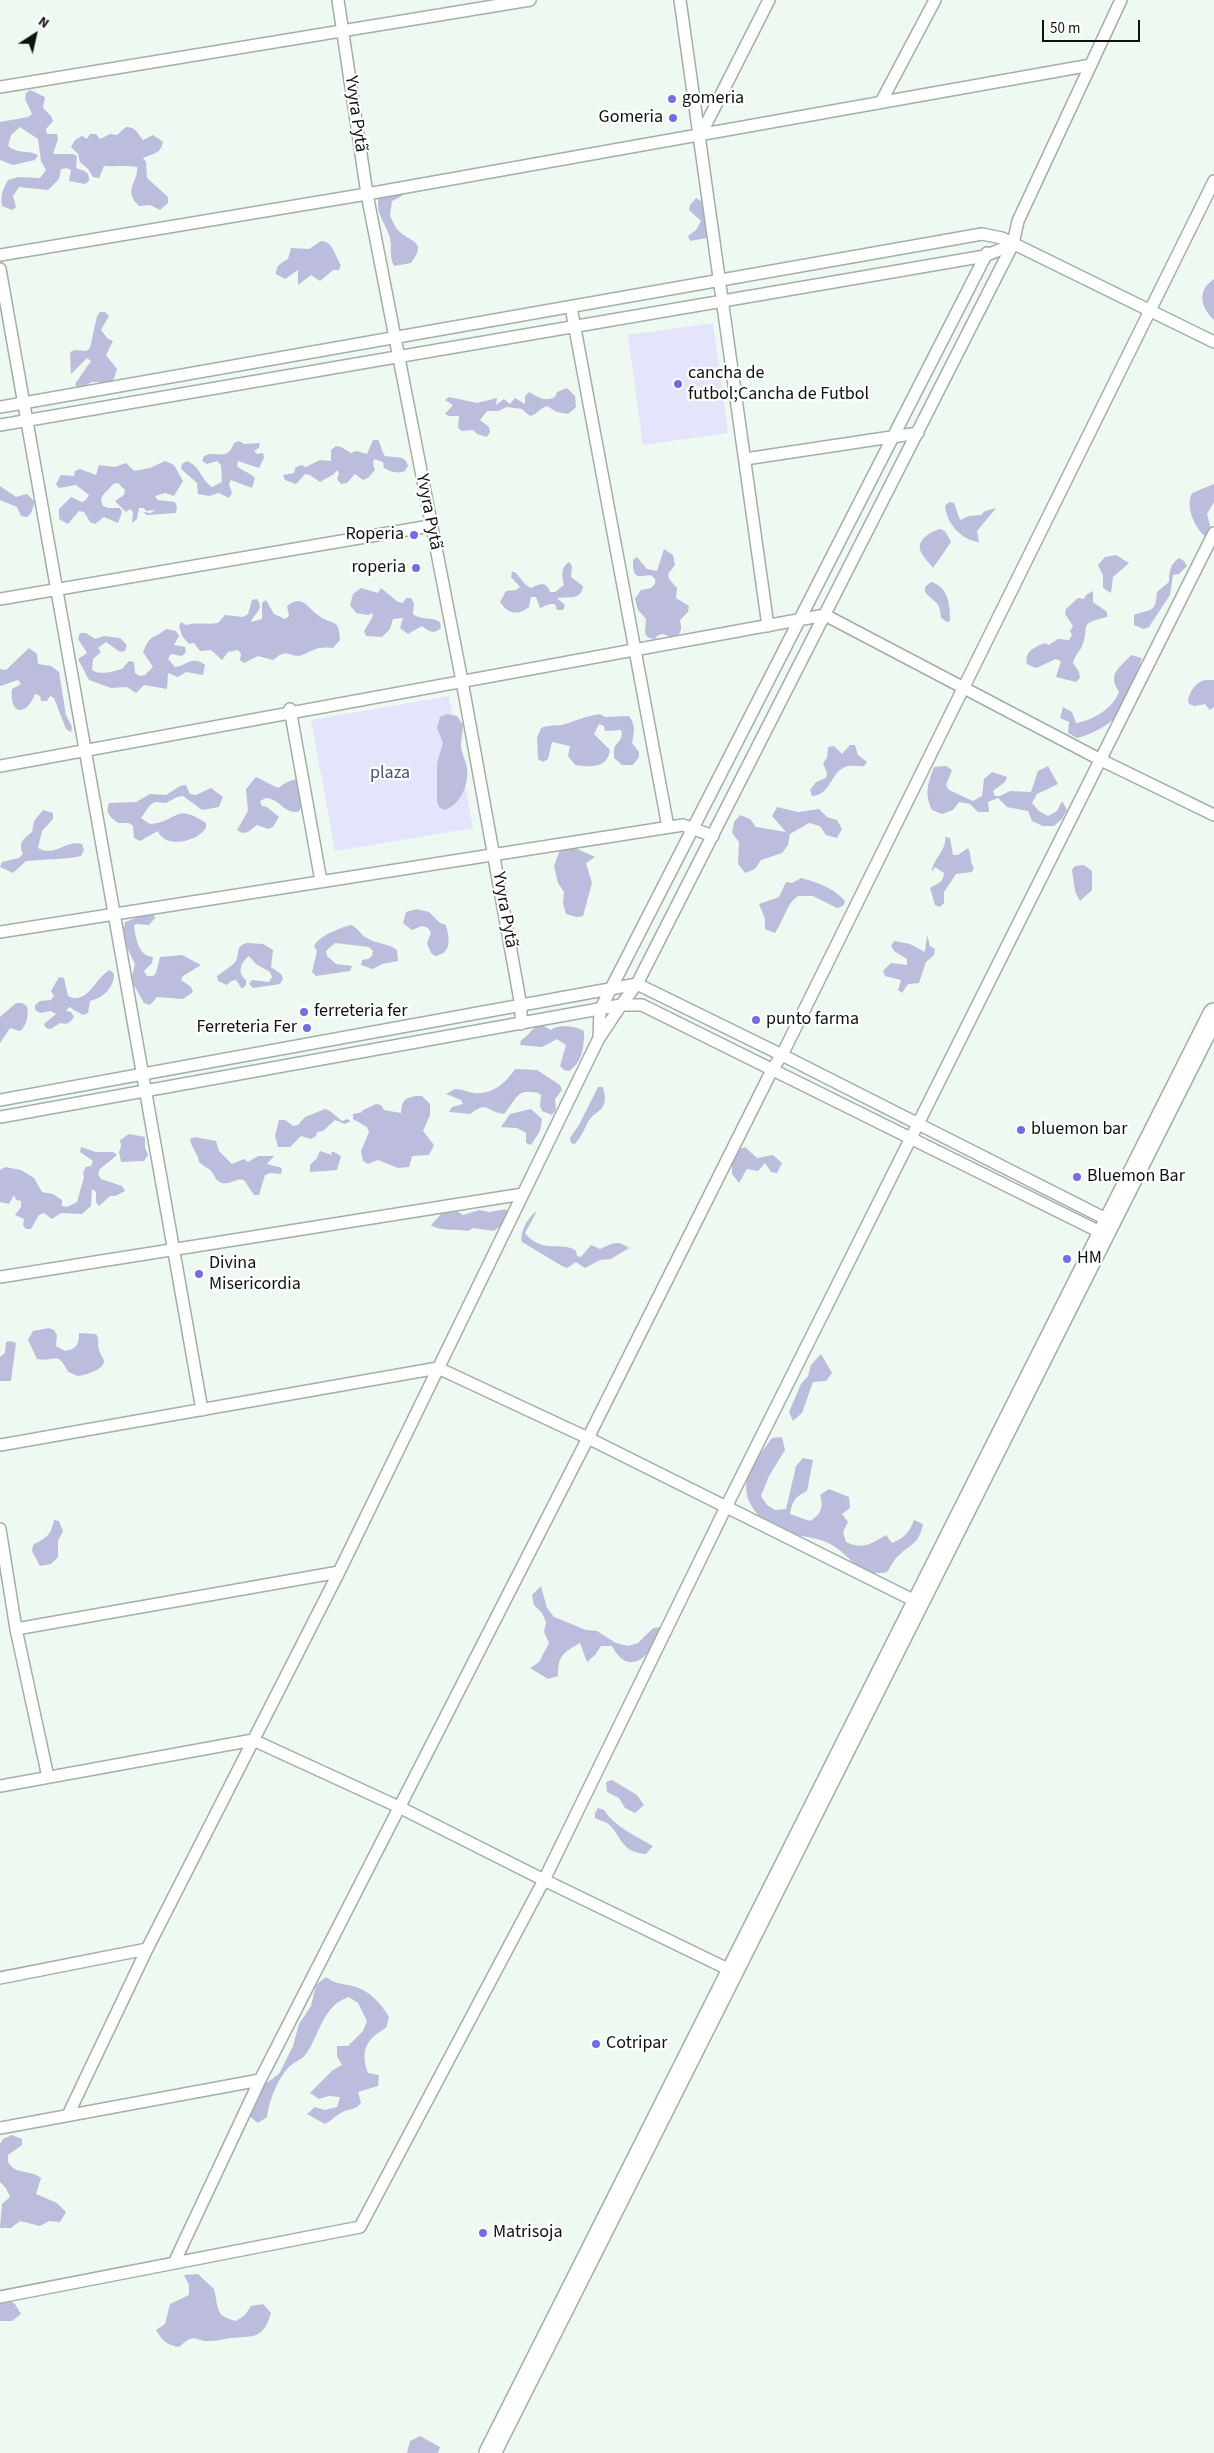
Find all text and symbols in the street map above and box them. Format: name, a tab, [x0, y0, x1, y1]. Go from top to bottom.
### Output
north arrow	[10, 10, 60, 60]
scale bar	[1044, 10, 1142, 42]
text: N	[34, 12, 53, 34]
text: 50 m	[1050, 18, 1080, 39]
street label: Yvyra Pytã	[339, 74, 371, 154]
place label: gomeria	[682, 88, 744, 110]
marker: gomeria	[666, 93, 678, 105]
place label: Gomeria	[599, 107, 663, 129]
marker: Gomeria	[667, 112, 679, 124]
place label: cancha de futbol;Cancha de Futbol	[688, 363, 869, 406]
marker: cancha de futbol;Cancha de Futbol	[672, 378, 684, 390]
street label: Yvyra Pytã	[410, 472, 446, 552]
place label: Roperia	[346, 524, 404, 546]
marker: Roperia	[408, 529, 420, 541]
place label: roperia	[352, 557, 406, 579]
marker: roperia	[410, 562, 422, 574]
park label: plaza	[370, 763, 410, 785]
street label: Yvyra Pytã	[487, 870, 521, 950]
place label: ferreteria fer	[314, 1001, 407, 1023]
marker: ferreteria fer	[298, 1006, 310, 1018]
place label: punto farma	[766, 1009, 859, 1031]
marker: punto farma	[750, 1014, 762, 1026]
place label: Ferreteria Fer	[196, 1017, 297, 1039]
marker: Ferreteria Fer	[301, 1022, 313, 1034]
place label: bluemon bar	[1031, 1119, 1127, 1141]
marker: bluemon bar	[1015, 1124, 1027, 1136]
place label: Bluemon Bar	[1087, 1166, 1185, 1188]
marker: Bluemon Bar	[1071, 1171, 1083, 1183]
place label: HM	[1077, 1248, 1102, 1270]
place label: Divina Misericordia	[209, 1253, 301, 1296]
marker: HM	[1061, 1253, 1073, 1265]
marker: Divina Misericordia	[193, 1268, 205, 1280]
place label: Cotripar	[606, 2033, 668, 2055]
marker: Cotripar	[590, 2038, 602, 2050]
place label: Matrisoja	[493, 2222, 562, 2244]
marker: Matrisoja	[477, 2227, 489, 2239]

